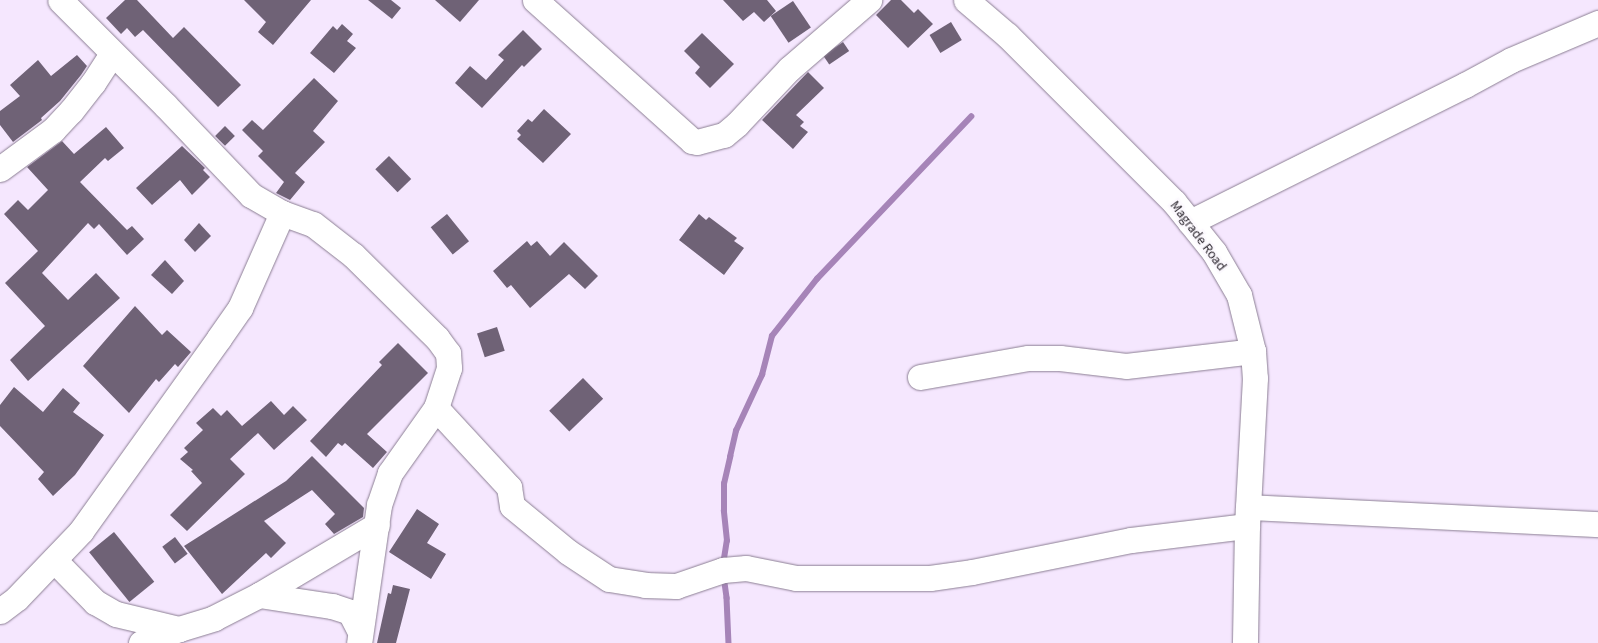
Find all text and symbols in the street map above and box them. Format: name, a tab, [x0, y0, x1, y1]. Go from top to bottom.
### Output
street label: Magrade Road	[1166, 198, 1230, 274]

